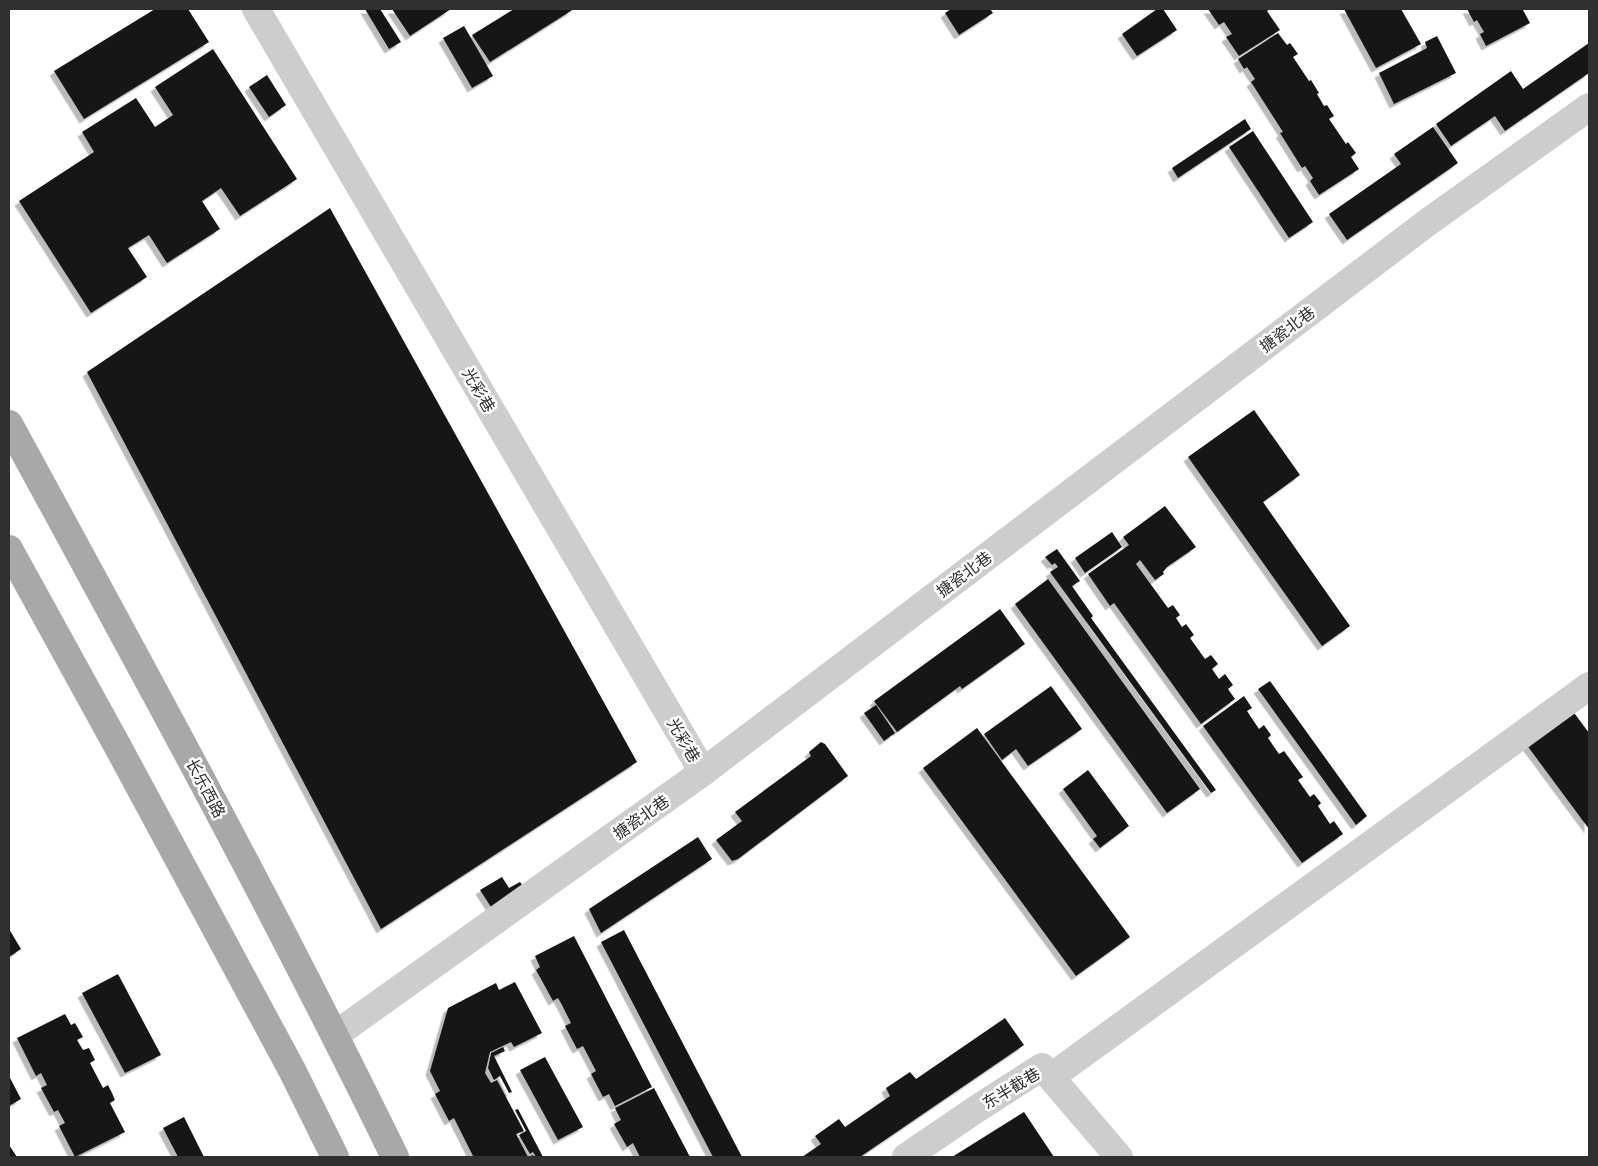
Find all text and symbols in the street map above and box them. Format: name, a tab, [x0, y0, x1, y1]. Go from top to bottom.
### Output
street label: 搪瓷北巷	[1257, 303, 1319, 357]
street label: 光彩巷	[457, 365, 498, 416]
street label: 搪瓷北巷	[934, 548, 996, 602]
street label: 光彩巷	[662, 715, 703, 766]
street label: 长乐西路	[181, 756, 228, 821]
street label: 搪瓷北巷	[610, 792, 674, 844]
street label: 东半截巷	[979, 1065, 1044, 1114]

